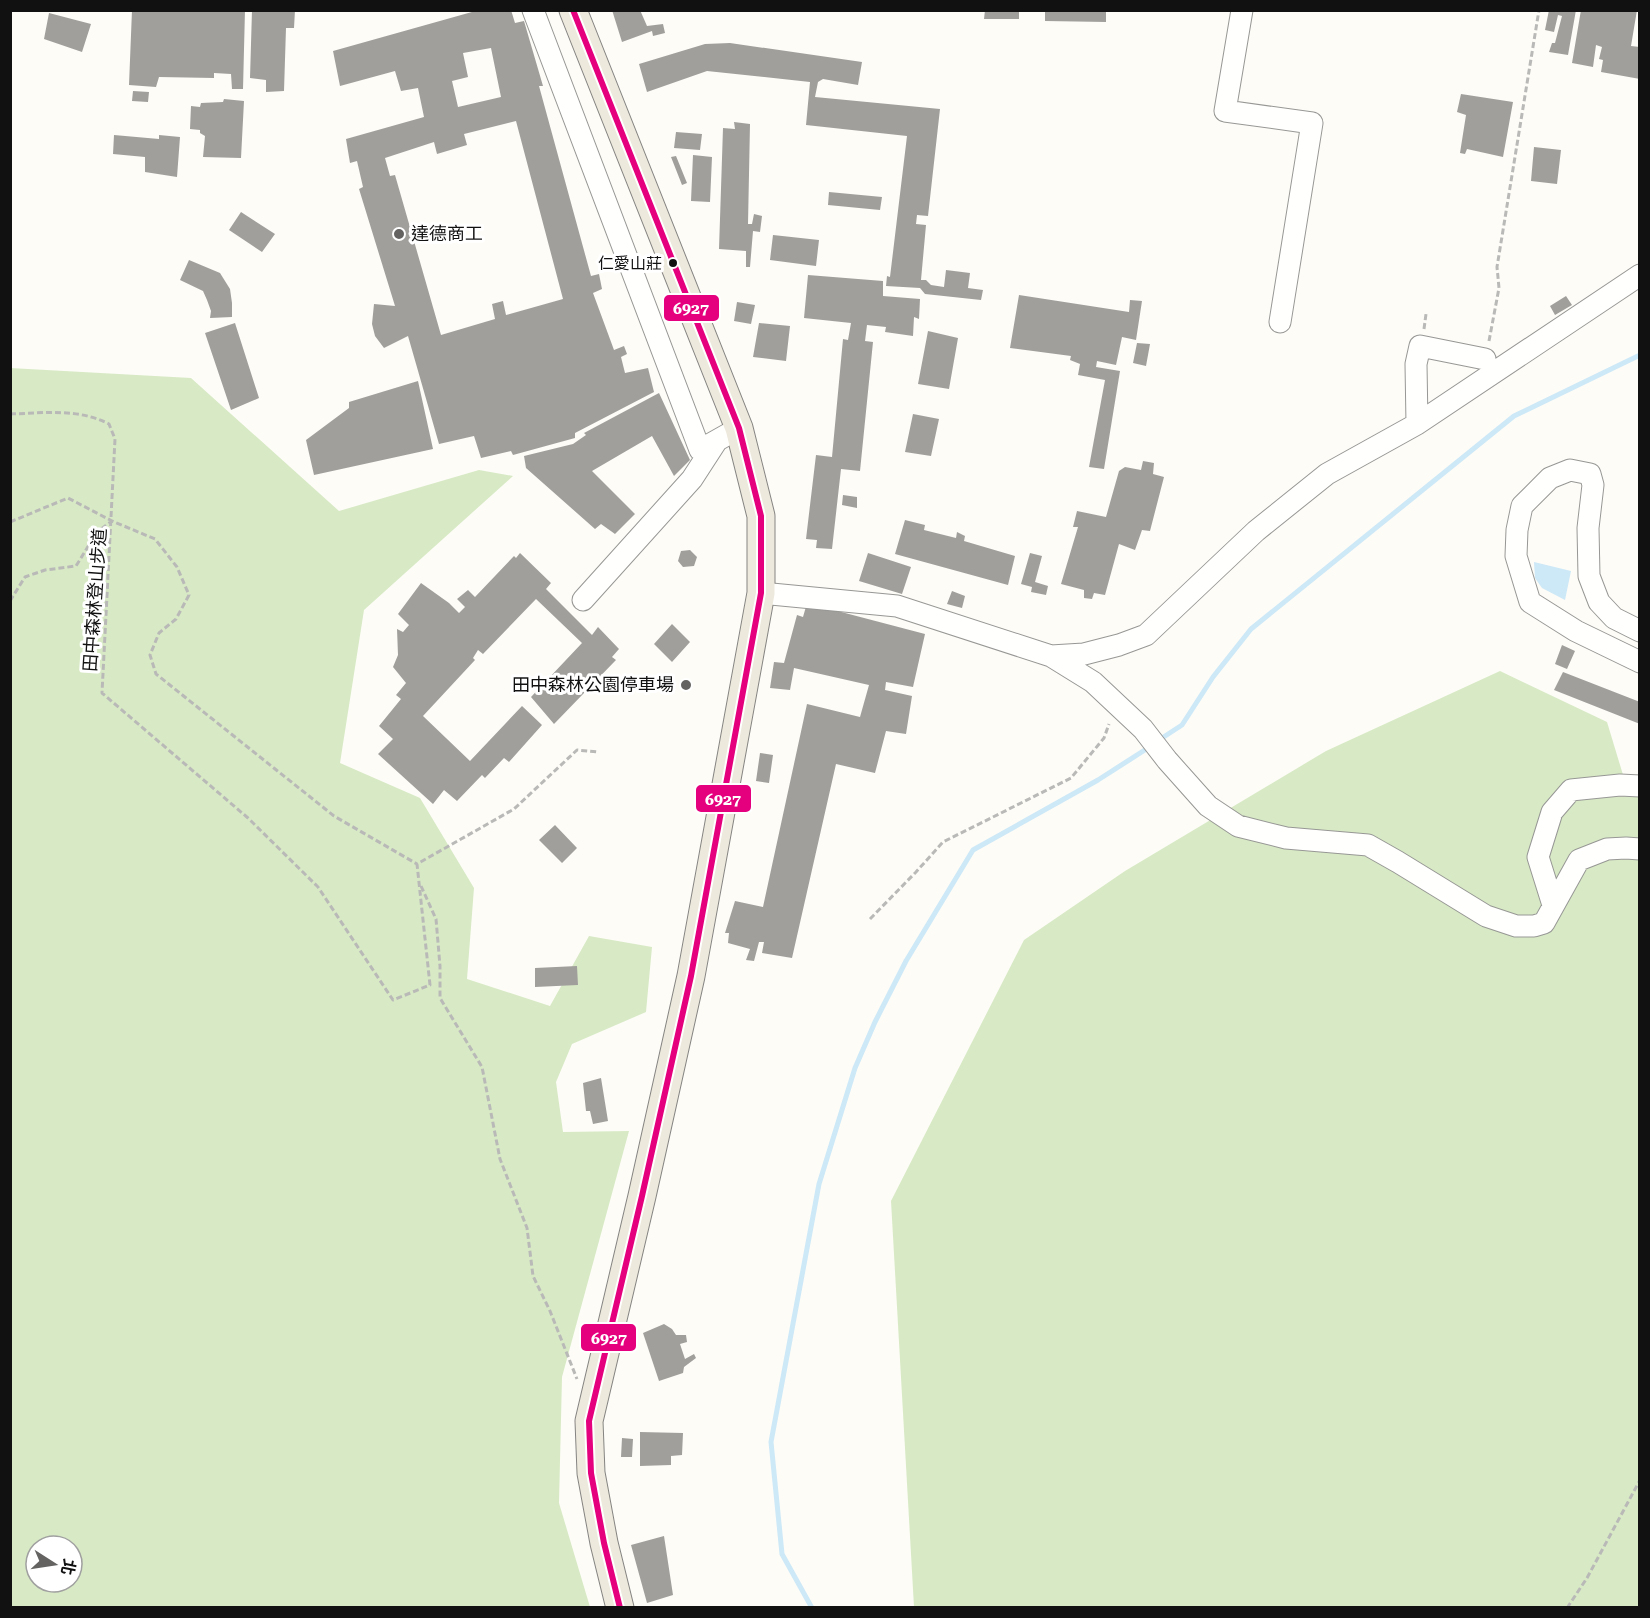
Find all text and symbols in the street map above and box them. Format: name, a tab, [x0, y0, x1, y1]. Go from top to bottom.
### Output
place label: 達德商工	[411, 223, 483, 244]
marker: 達德商工	[392, 227, 406, 241]
place label: 仁愛山莊	[598, 254, 662, 273]
marker: 仁愛山莊	[667, 257, 679, 269]
line badge: 6927	[663, 294, 720, 322]
text: 6927	[673, 299, 709, 318]
street label: 田中森林登山步道	[79, 527, 110, 673]
place label: 田中森林公園停車場	[512, 674, 674, 695]
marker: 田中森林公園停車場	[679, 678, 693, 692]
line badge: 6927	[695, 784, 752, 813]
text: 6927	[705, 790, 741, 809]
line badge: 6927	[580, 1323, 637, 1352]
text: 6927	[591, 1329, 627, 1348]
north arrow	[24, 1534, 84, 1594]
text: 北	[57, 1557, 79, 1577]

